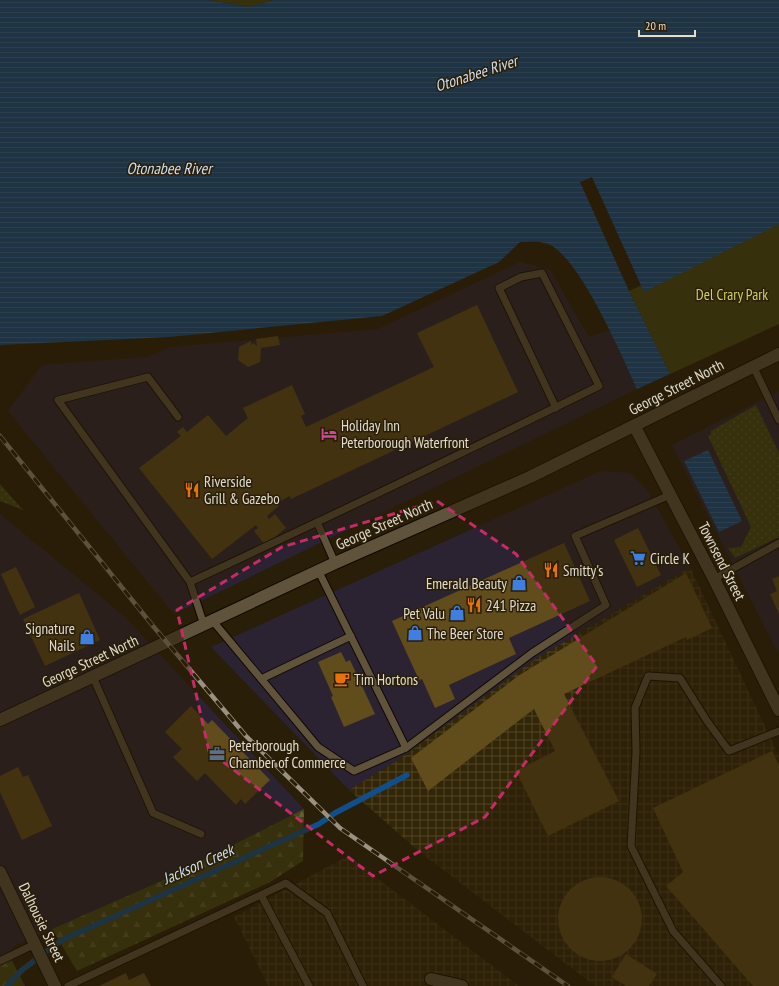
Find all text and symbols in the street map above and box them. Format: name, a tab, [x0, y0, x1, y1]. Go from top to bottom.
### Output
scale bar	[639, 12, 695, 38]
text: 20 m	[645, 18, 666, 33]
water label: Otonabee River	[432, 50, 522, 96]
water label: Otonabee River	[126, 158, 214, 178]
park label: Del Crary Park	[696, 285, 768, 304]
street label: George Street North	[625, 355, 727, 419]
place label: Holiday Inn Peterborough Waterfront	[341, 416, 469, 452]
hotel icon: Holiday Inn Peterborough Waterfront	[320, 425, 338, 443]
place label: Riverside Grill & Gazebo	[204, 472, 280, 508]
restaurant icon: Riverside Grill & Gazebo	[183, 481, 201, 499]
street label: George Street North	[333, 494, 435, 554]
street label: Townsend Street	[694, 519, 750, 603]
supermarket icon: Circle K	[629, 549, 647, 567]
place label: Circle K	[650, 549, 690, 568]
restaurant icon: Smitty's	[542, 561, 560, 579]
place label: Smitty's	[563, 561, 603, 580]
place label: Emerald Beauty	[426, 574, 507, 593]
shop icon: Emerald Beauty	[510, 574, 528, 592]
restaurant icon: 241 Pizza	[465, 596, 483, 614]
place label: 241 Pizza	[486, 596, 536, 615]
place label: Pet Valu	[403, 604, 445, 623]
shop icon: Pet Valu	[448, 604, 466, 622]
place label: Signature Nails	[25, 619, 75, 655]
shop icon: The Beer Store	[406, 624, 424, 642]
place label: The Beer Store	[427, 624, 504, 643]
shop icon: Signature Nails	[78, 628, 96, 646]
street label: George Street North	[39, 630, 141, 692]
cafe icon: Tim Hortons	[333, 670, 351, 688]
place label: Tim Hortons	[354, 670, 418, 689]
place label: Peterborough Chamber of Commerce	[229, 736, 346, 772]
office icon: Peterborough Chamber of Commerce	[208, 745, 226, 763]
water label: Jackson Creek	[158, 839, 238, 889]
street label: Dalhousie Street	[15, 879, 69, 965]

